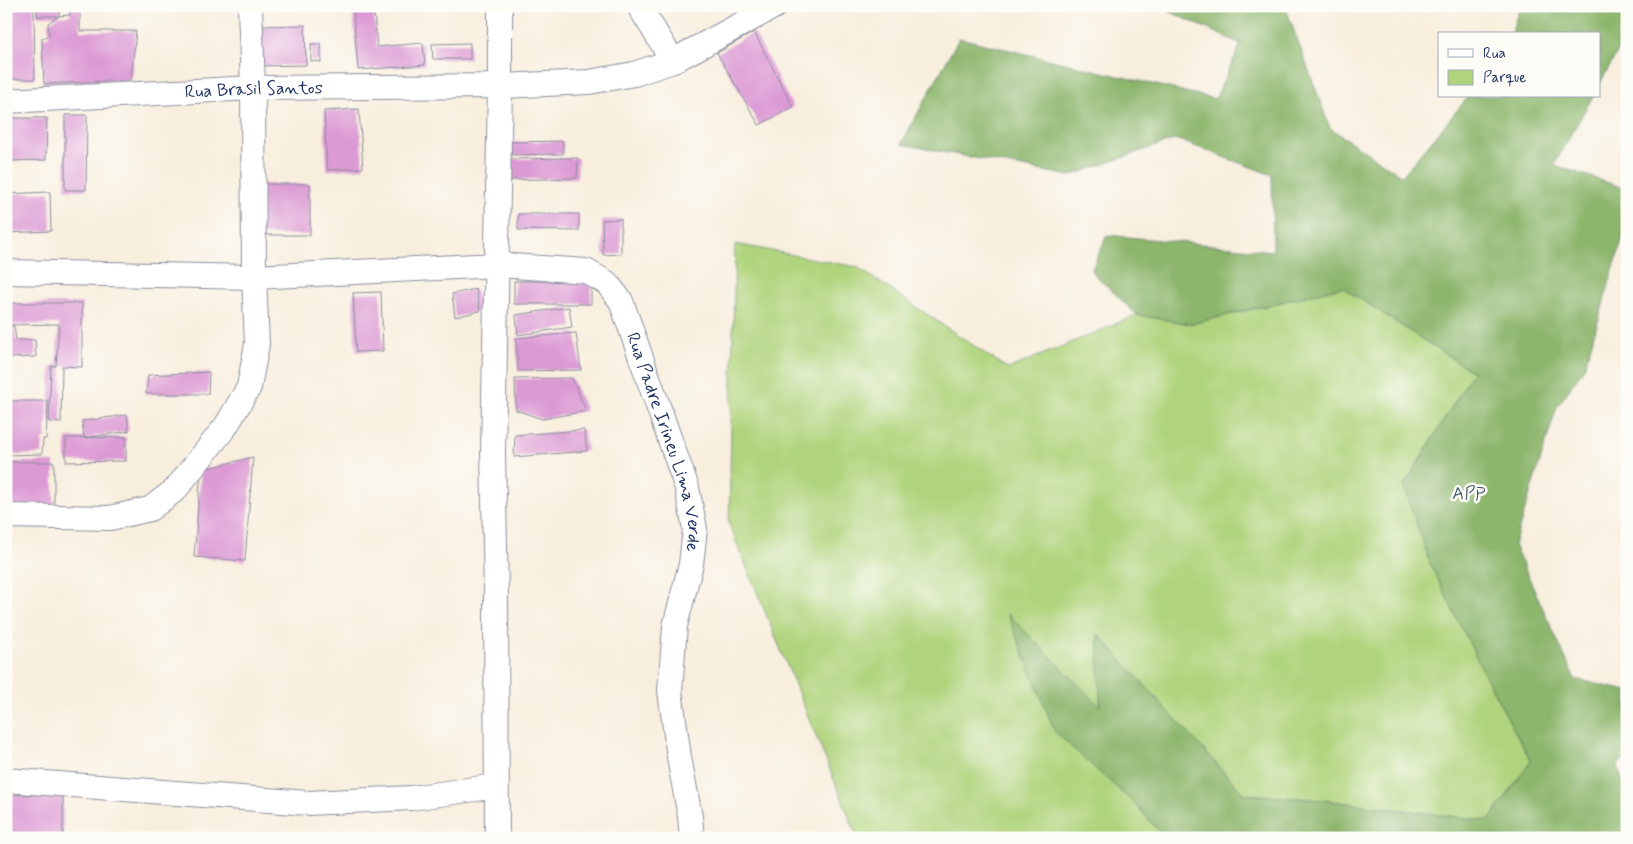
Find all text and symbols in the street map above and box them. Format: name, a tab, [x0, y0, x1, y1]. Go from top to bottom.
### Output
legend	[1438, 32, 1600, 98]
text: Rua	[1483, 44, 1506, 64]
text: Parque	[1483, 68, 1526, 88]
street label: Rua Brasil Santos	[184, 76, 323, 105]
street label: Rua Padre Irineu Lima Verde	[620, 329, 706, 553]
park label: APP	[1452, 482, 1486, 506]

